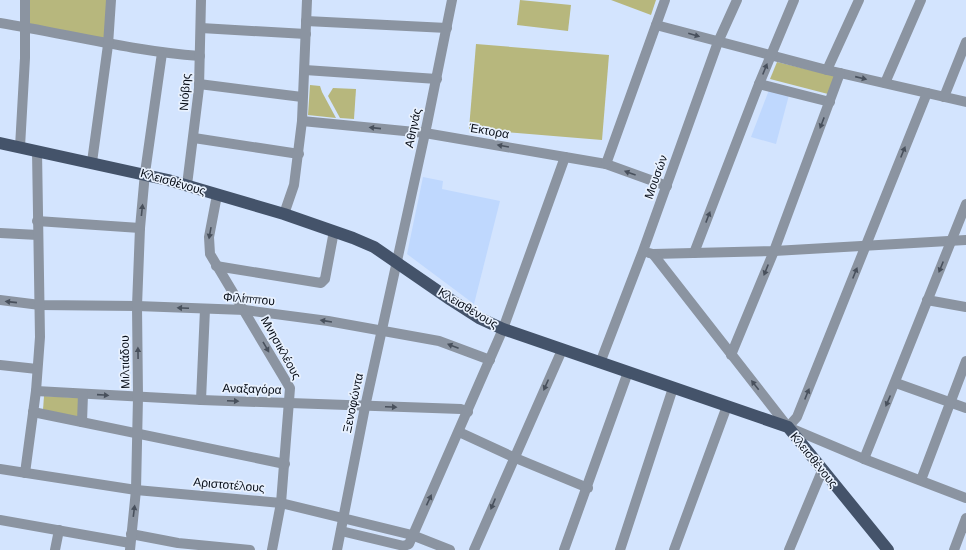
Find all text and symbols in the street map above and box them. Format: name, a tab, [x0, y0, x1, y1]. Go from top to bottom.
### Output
one-way arrow	[688, 33, 700, 39]
one-way arrow	[762, 64, 768, 75]
street label: Νιόβης	[176, 73, 193, 111]
one-way arrow	[854, 75, 867, 81]
street label: Αθηνάς	[401, 107, 424, 149]
one-way arrow	[819, 117, 825, 129]
street label: Έκτορα	[467, 119, 510, 141]
one-way arrow	[369, 125, 381, 132]
one-way arrow	[497, 143, 509, 149]
one-way arrow	[900, 147, 906, 158]
street label: Μουσών	[641, 153, 670, 201]
street label: Κλεισθένους	[139, 165, 208, 198]
one-way arrow	[624, 170, 636, 176]
one-way arrow	[138, 204, 145, 216]
one-way arrow	[706, 210, 712, 222]
one-way arrow	[207, 227, 213, 239]
one-way arrow	[938, 261, 944, 272]
one-way arrow	[762, 265, 768, 277]
one-way arrow	[852, 267, 858, 279]
street label: Κλεισθένους	[436, 284, 501, 331]
street label: Φιλίππου	[222, 289, 276, 308]
one-way arrow	[5, 298, 17, 305]
one-way arrow	[177, 304, 189, 311]
street label: Μνησικλέους	[258, 314, 305, 382]
one-way arrow	[320, 317, 332, 323]
street label: Μιλτιάδου	[117, 335, 132, 389]
one-way arrow	[263, 341, 270, 353]
one-way arrow	[447, 343, 459, 349]
one-way arrow	[135, 346, 141, 359]
street label: Ξενοφώντα	[339, 372, 366, 434]
street label: Αναξαγόρα	[222, 380, 282, 397]
one-way arrow	[543, 380, 549, 391]
one-way arrow	[750, 380, 759, 391]
one-way arrow	[804, 387, 810, 399]
one-way arrow	[97, 391, 109, 398]
one-way arrow	[885, 395, 891, 407]
one-way arrow	[227, 398, 240, 404]
one-way arrow	[385, 404, 398, 410]
street label: Κλεισθένους	[787, 429, 841, 491]
street label: Αριστοτέλους	[193, 474, 266, 495]
one-way arrow	[426, 494, 432, 505]
one-way arrow	[490, 498, 496, 510]
one-way arrow	[131, 505, 137, 517]

